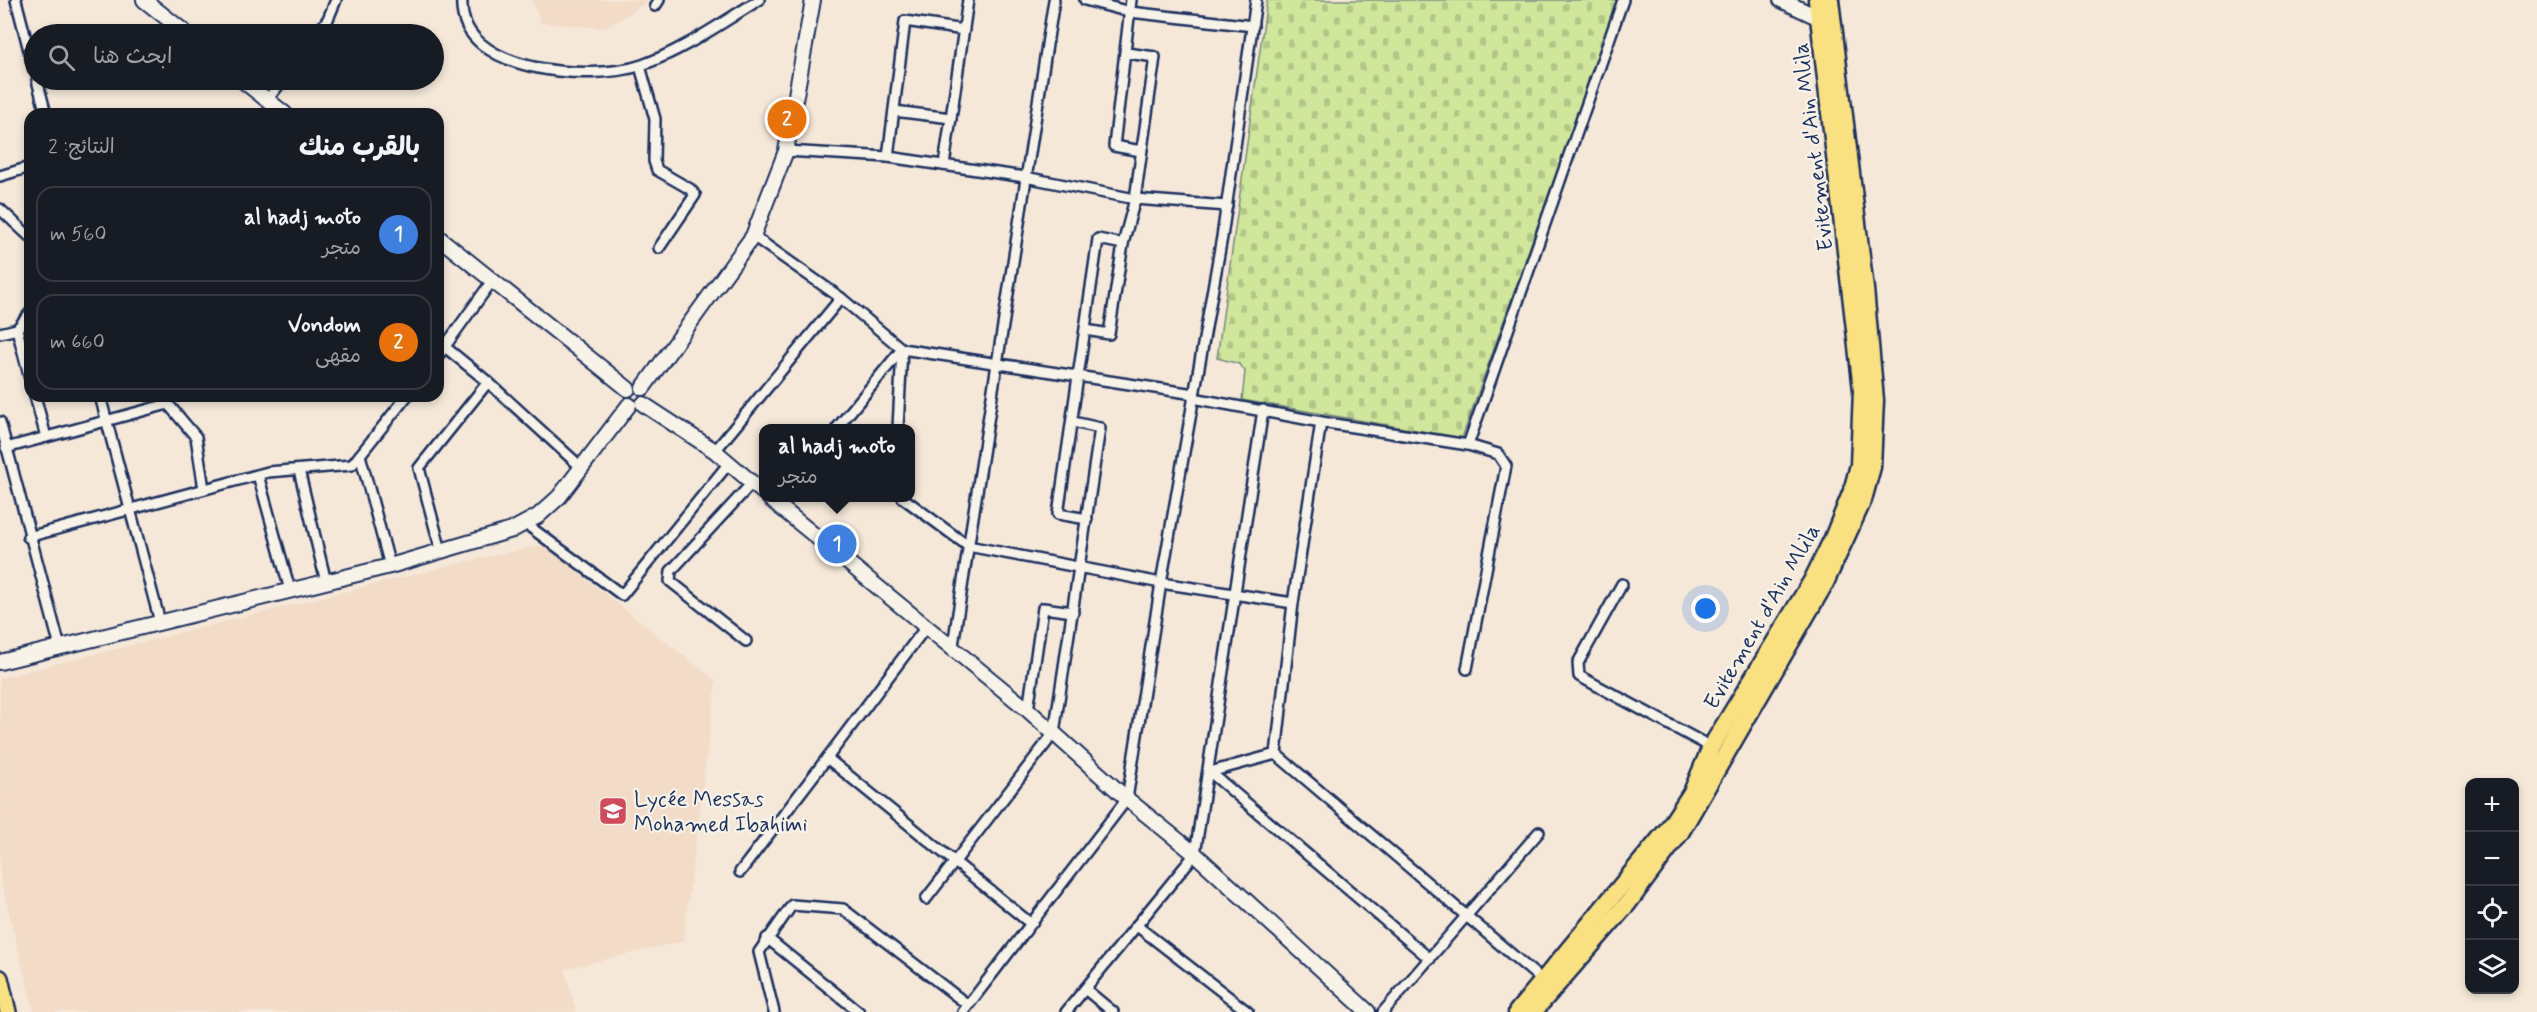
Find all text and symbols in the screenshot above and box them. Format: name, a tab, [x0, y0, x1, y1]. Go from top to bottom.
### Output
search box	[24, 24, 444, 90]
icon: search	[45, 41, 78, 74]
street label: Evitement d'Ain Mlila	[1787, 41, 1841, 252]
text: ابحث هنا	[93, 43, 173, 71]
pin: 2	[768, 96, 806, 142]
text: بالقرب منك	[299, 131, 420, 165]
text: النتائج: 2	[48, 134, 115, 161]
text: al hadj moto	[244, 204, 361, 232]
text: 560 m	[50, 221, 106, 248]
text: 1	[394, 221, 403, 248]
text: متجر	[322, 235, 361, 262]
text: Vondom	[288, 312, 361, 340]
text: 660 m	[50, 329, 105, 356]
text: 2	[394, 329, 403, 356]
text: مقهى	[315, 343, 361, 370]
popup	[759, 424, 915, 502]
text: al hadj moto	[779, 433, 895, 461]
text: متجر	[779, 464, 818, 491]
street label: Evitement d'Ain Mlila	[1698, 519, 1827, 715]
pin: 1	[818, 522, 856, 566]
your location	[1691, 594, 1720, 623]
map controls	[2465, 778, 2519, 994]
button: +	[2465, 778, 2519, 832]
place label: Lycée Messas Mohamed Ibahimi	[634, 786, 808, 839]
school or university icon: Lycée Messas Mohamed Ibahimi	[597, 795, 629, 827]
button: −	[2465, 832, 2519, 886]
button: locate	[2465, 886, 2519, 940]
button: layers	[2465, 940, 2519, 994]

